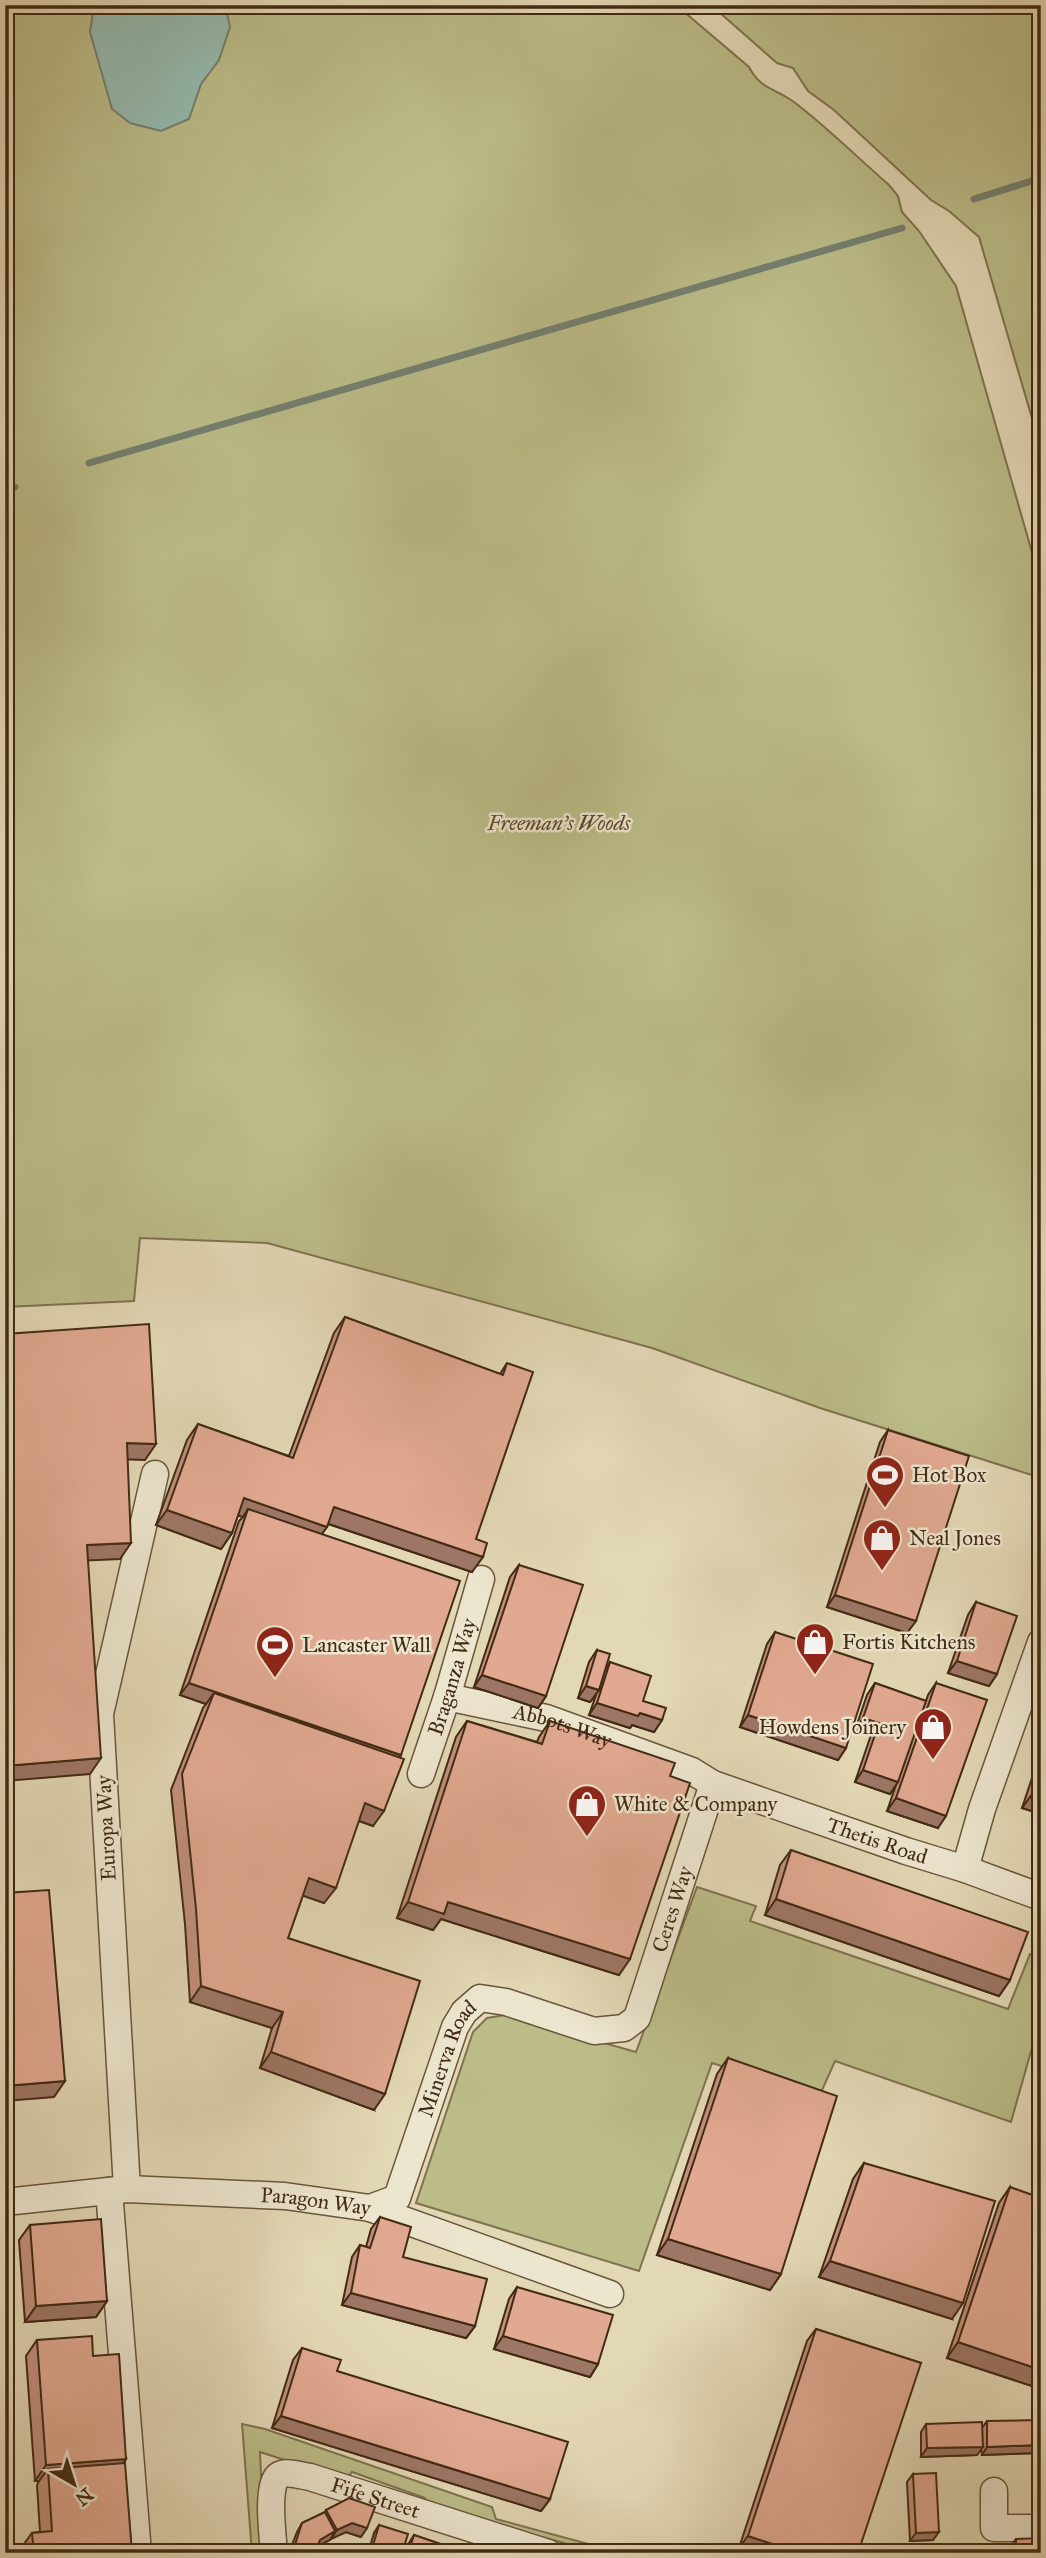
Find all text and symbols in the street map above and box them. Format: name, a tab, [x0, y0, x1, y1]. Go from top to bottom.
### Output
park label: Freeman's Woods	[487, 810, 631, 836]
sports icon: Hot Box	[864, 1454, 906, 1509]
place label: Hot Box	[912, 1462, 987, 1488]
shop icon: Neal Jones	[861, 1517, 903, 1572]
place label: Neal Jones	[909, 1525, 1001, 1551]
street label: Braganza Way	[422, 1614, 482, 1739]
shop icon: Fortis Kitchens	[794, 1621, 836, 1676]
sports icon: Lancaster Wall	[254, 1624, 296, 1679]
place label: Fortis Kitchens	[842, 1629, 975, 1655]
place label: Lancaster Wall	[302, 1632, 431, 1658]
street label: Abbots Way	[510, 1698, 616, 1754]
shop icon: Howdens Joinery	[912, 1706, 954, 1761]
place label: Howdens Joinery	[759, 1714, 907, 1740]
street label: Europa Way	[90, 1773, 122, 1882]
shop icon: White & Company	[566, 1783, 608, 1838]
place label: White & Company	[614, 1791, 778, 1817]
street label: Thetis Road	[823, 1811, 931, 1870]
street label: Ceres Way	[646, 1862, 699, 1956]
street label: Minerva Road	[412, 1994, 482, 2120]
street label: Paragon Way	[260, 2182, 374, 2221]
north arrow	[38, 2450, 108, 2520]
street label: Fife Street	[328, 2472, 424, 2524]
text: N	[71, 2483, 98, 2511]

